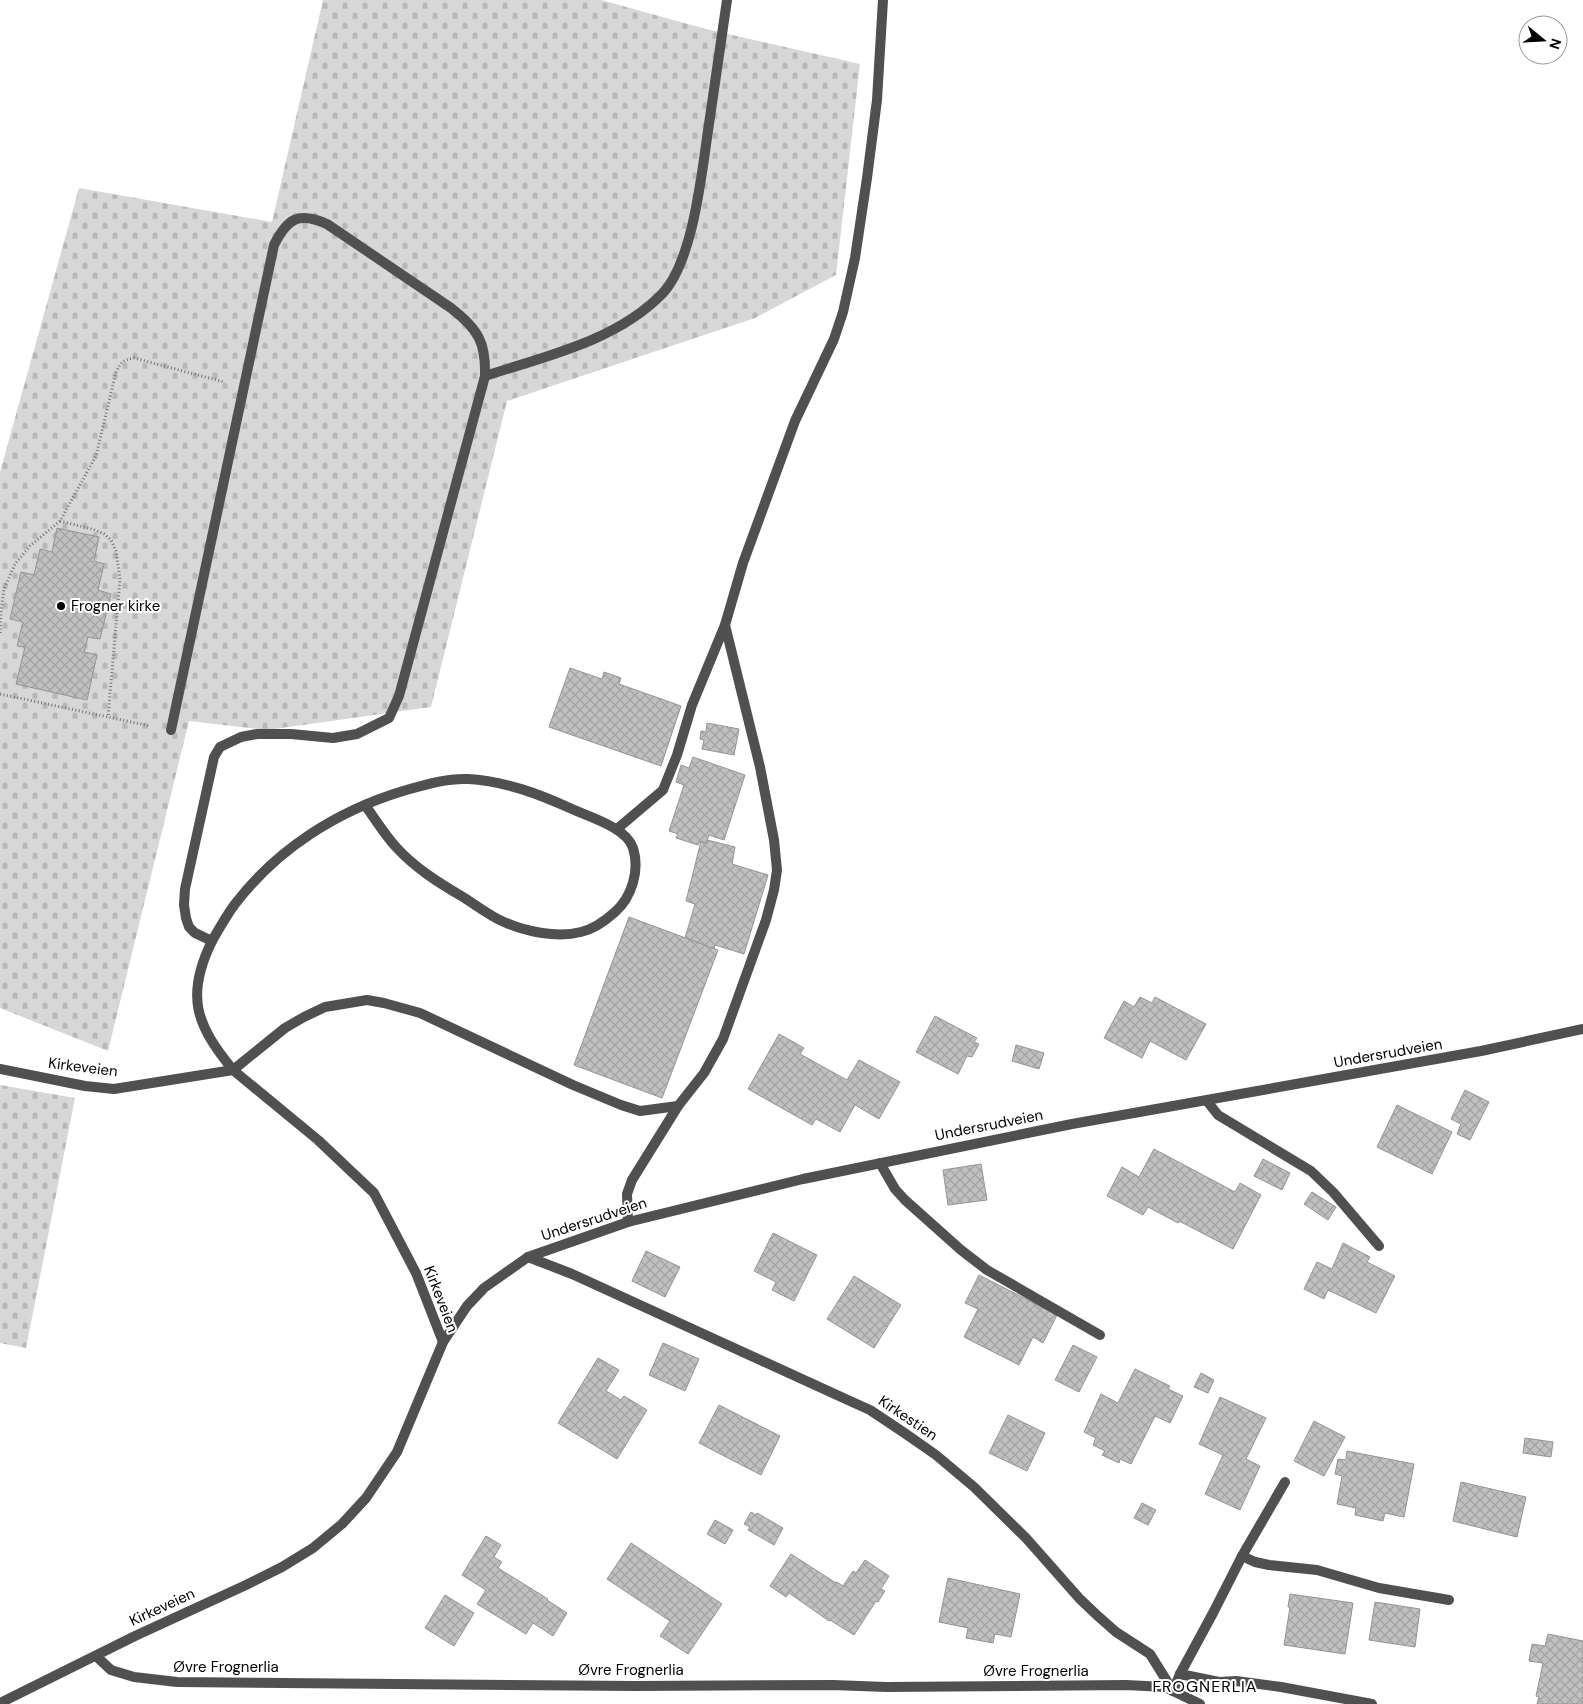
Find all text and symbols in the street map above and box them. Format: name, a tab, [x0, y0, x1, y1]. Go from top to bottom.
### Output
north arrow	[1518, 15, 1568, 65]
text: N	[1545, 36, 1566, 52]
place label: Frogner kirke	[71, 596, 160, 616]
marker: Frogner kirke	[55, 600, 67, 612]
street label: Undersrudveien	[1332, 1034, 1444, 1072]
street label: Kirkeveien	[47, 1053, 119, 1081]
street label: Undersrudveien	[933, 1105, 1045, 1145]
street label: Undersrudveien	[539, 1193, 649, 1245]
street label: Kirkeveien	[419, 1263, 463, 1335]
street label: Kirkestien	[875, 1391, 941, 1445]
street label: Kirkeveien	[126, 1583, 198, 1631]
street label: Øvre Frognerlia	[173, 1657, 279, 1677]
street label: Øvre Frognerlia	[578, 1660, 684, 1680]
street label: Øvre Frognerlia	[983, 1661, 1089, 1681]
district label: FROGNERLIA	[1153, 1676, 1257, 1697]

